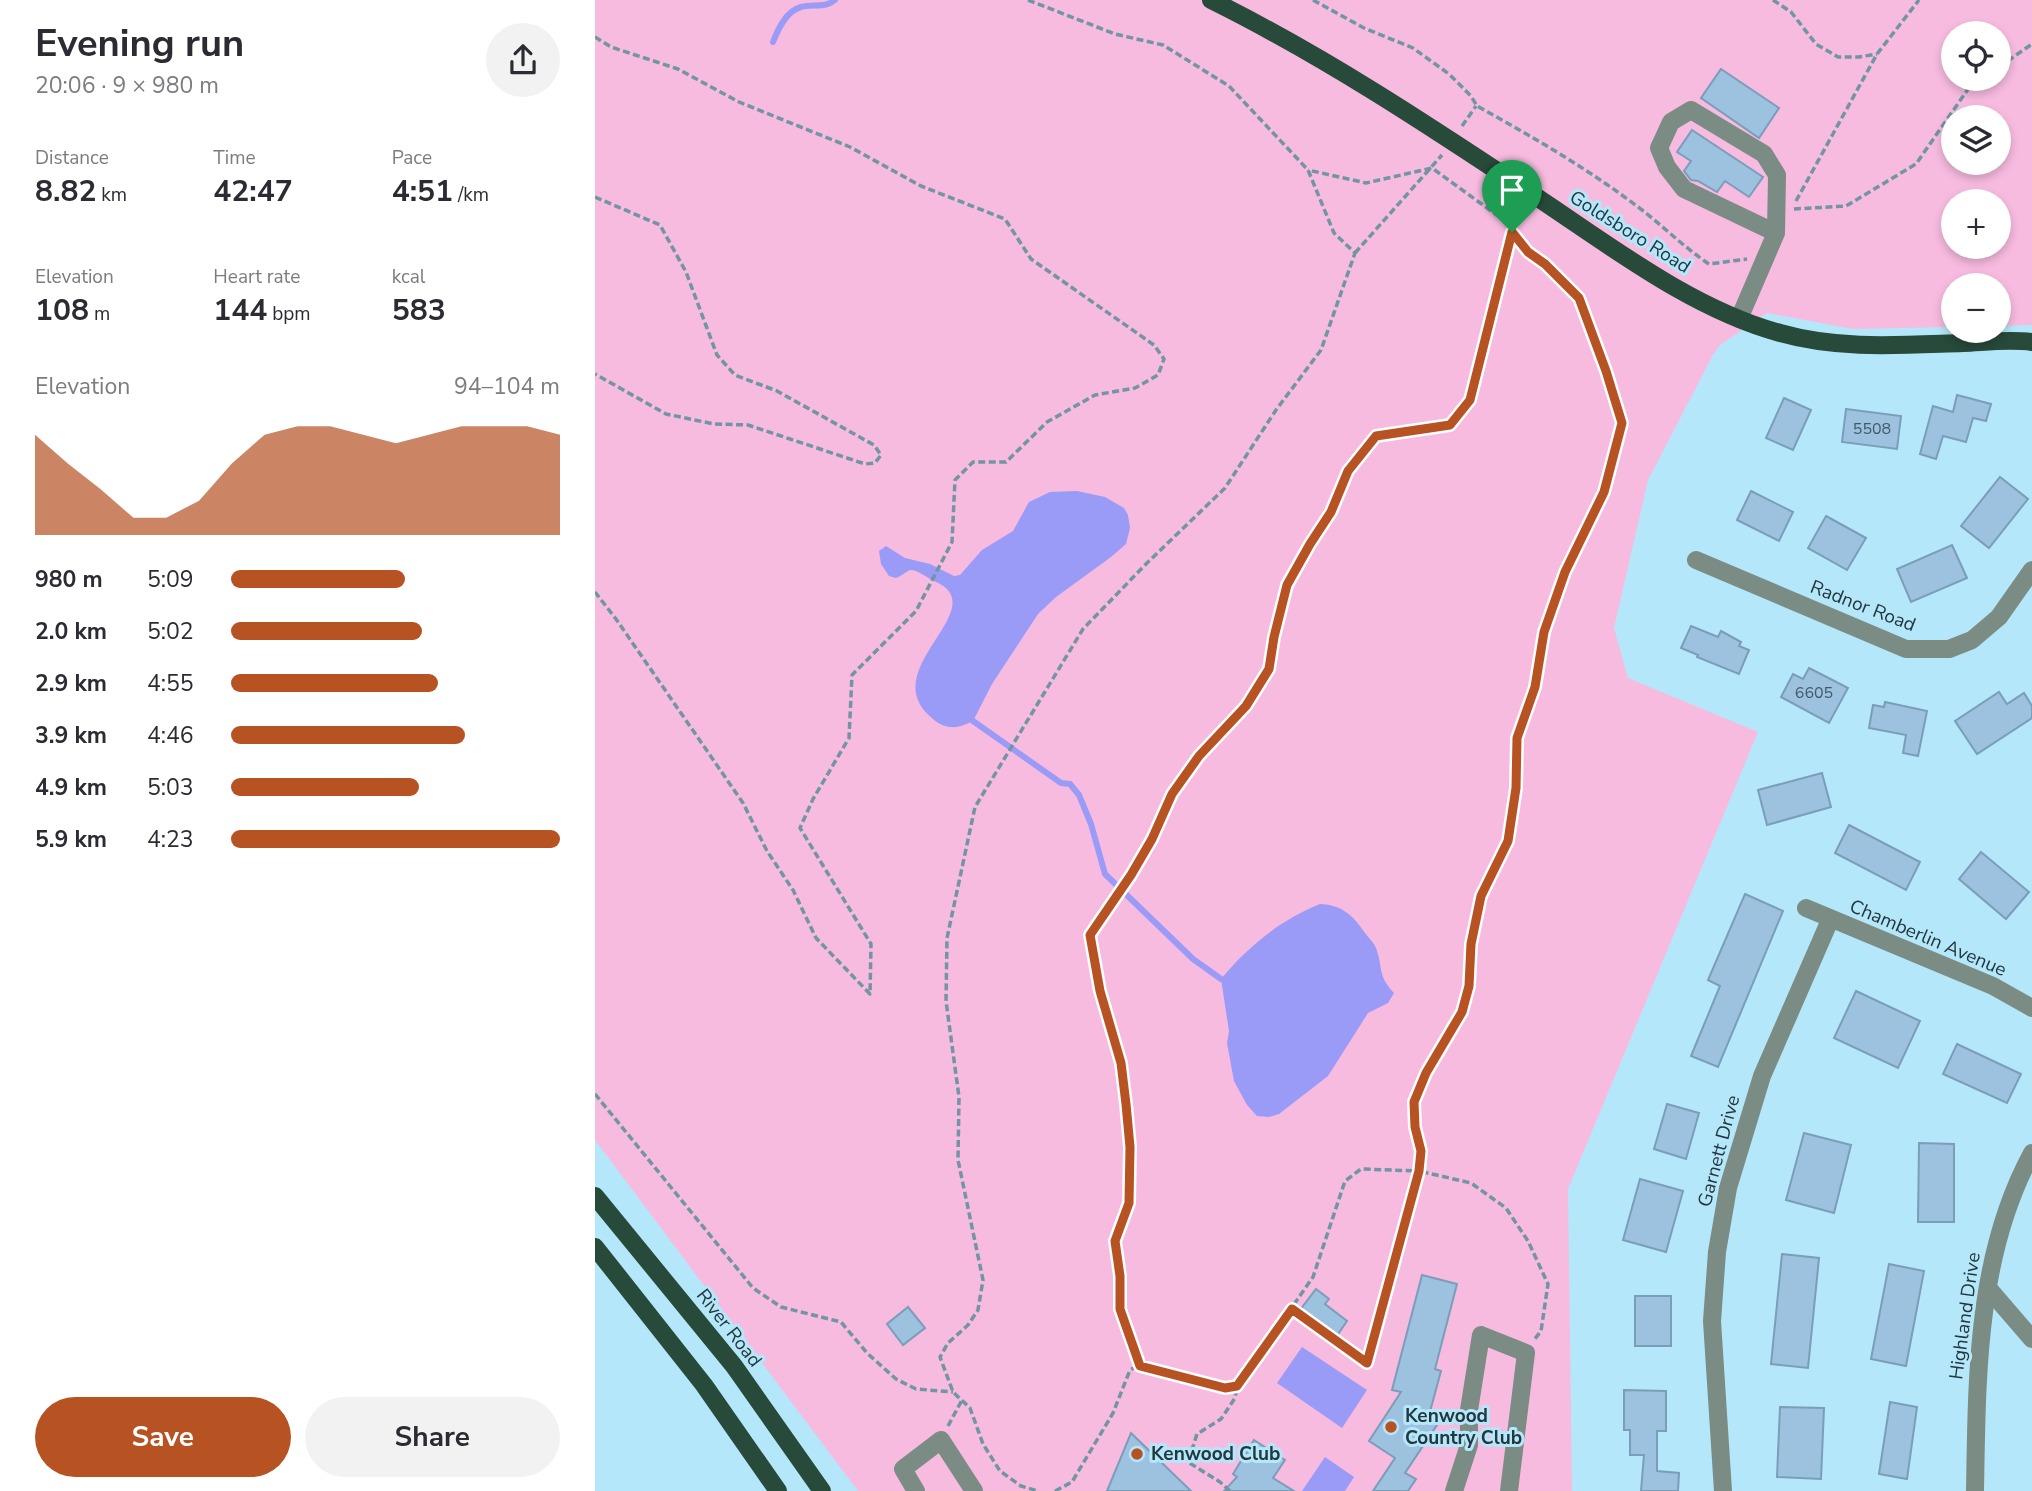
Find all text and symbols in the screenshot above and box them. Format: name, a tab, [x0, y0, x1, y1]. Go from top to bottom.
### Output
text: Evening run	[35, 18, 244, 69]
map controls	[1941, 21, 2011, 343]
button: locate	[1941, 21, 2011, 91]
button: share	[486, 23, 560, 97]
text: 20:06 · 9 × 980 m	[35, 70, 219, 101]
button: layers	[1941, 105, 2011, 175]
text: Distance	[35, 145, 109, 171]
text: Time	[213, 145, 256, 171]
text: Pace	[392, 145, 432, 171]
pin	[1482, 160, 1542, 232]
text: 8.82	[35, 171, 96, 212]
text: 42:47	[213, 171, 293, 212]
text: 4:51	[392, 171, 453, 212]
icon: arrive	[1493, 171, 1531, 209]
text: km	[96, 182, 127, 208]
text: /km	[453, 182, 489, 208]
street label: Goldsboro Road	[1565, 184, 1695, 280]
button: +	[1941, 189, 2011, 259]
text: Elevation	[35, 264, 114, 290]
text: Heart rate	[213, 264, 300, 290]
text: kcal	[392, 264, 425, 290]
button: −	[1941, 273, 2011, 343]
text: 108	[35, 290, 89, 331]
text: 144	[213, 290, 267, 331]
text: 583	[392, 290, 446, 331]
text: m	[89, 301, 110, 327]
text: bpm	[267, 301, 311, 327]
text: Elevation	[35, 371, 130, 402]
text: 94–104 m	[454, 371, 560, 402]
house number: 5508	[1853, 418, 1891, 440]
text: 980 m	[35, 564, 103, 595]
text: 5:09	[147, 564, 194, 595]
street label: Radnor Road	[1806, 574, 1920, 638]
text: 2.0 km	[35, 616, 107, 647]
text: 5:02	[147, 616, 194, 647]
text: 2.9 km	[35, 668, 107, 699]
text: 4:55	[147, 668, 194, 699]
house number: 6605	[1795, 682, 1833, 704]
text: 3.9 km	[35, 720, 107, 751]
text: 4:46	[147, 720, 194, 751]
text: 4.9 km	[35, 772, 107, 803]
text: 5:03	[147, 772, 194, 803]
text: 5.9 km	[35, 824, 107, 855]
text: 4:23	[147, 824, 194, 855]
street label: Chamberlin Avenue	[1845, 893, 2011, 983]
street label: Garnett Drive	[1692, 1092, 1746, 1210]
street label: Highland Drive	[1943, 1251, 1987, 1381]
street label: River Road	[690, 1283, 768, 1373]
button: Save	[35, 1397, 291, 1477]
button: Share	[305, 1397, 560, 1477]
place label: Kenwood Country Club	[1405, 1403, 1522, 1451]
marker: Kenwood Country Club	[1383, 1419, 1399, 1435]
place label: Kenwood Club	[1151, 1441, 1281, 1467]
marker: Kenwood Club	[1129, 1446, 1145, 1462]

